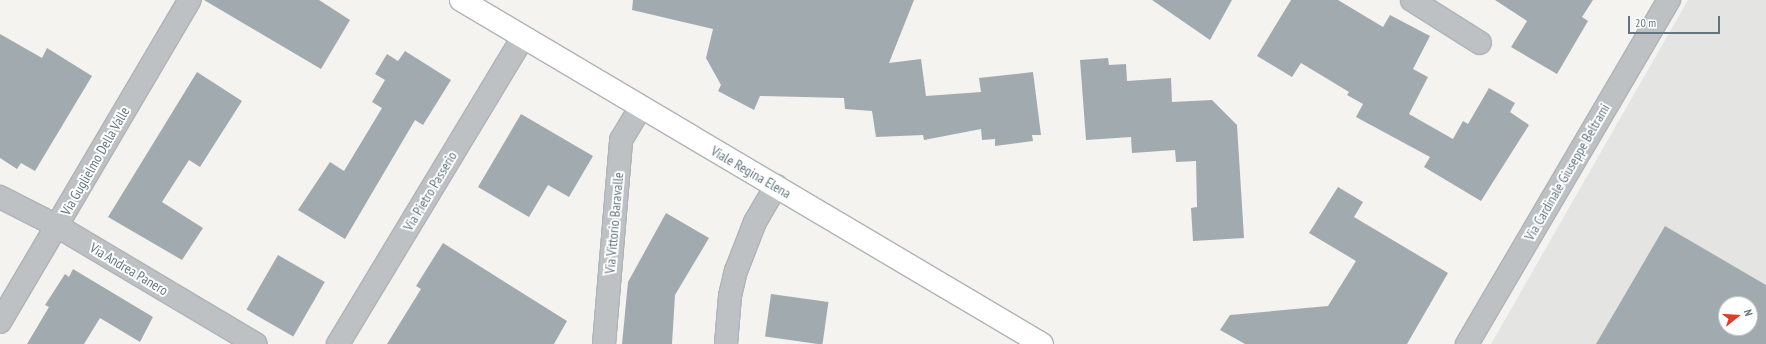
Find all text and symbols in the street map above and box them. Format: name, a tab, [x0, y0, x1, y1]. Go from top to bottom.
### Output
scale bar	[1630, 8, 1722, 34]
text: 20 m	[1635, 15, 1656, 30]
street label: Via Cardinale Giuseppe Beltrami	[1521, 101, 1613, 243]
street label: Via Guglielmo Della Valle	[57, 104, 133, 218]
street label: Viale Regina Elena	[708, 142, 794, 202]
street label: Via Pietro Passerio	[400, 148, 460, 234]
street label: Via Vittorio Baravalle	[601, 171, 627, 275]
street label: Via Andrea Panero	[87, 239, 171, 299]
north arrow	[1718, 296, 1758, 336]
text: N	[1741, 308, 1756, 318]

